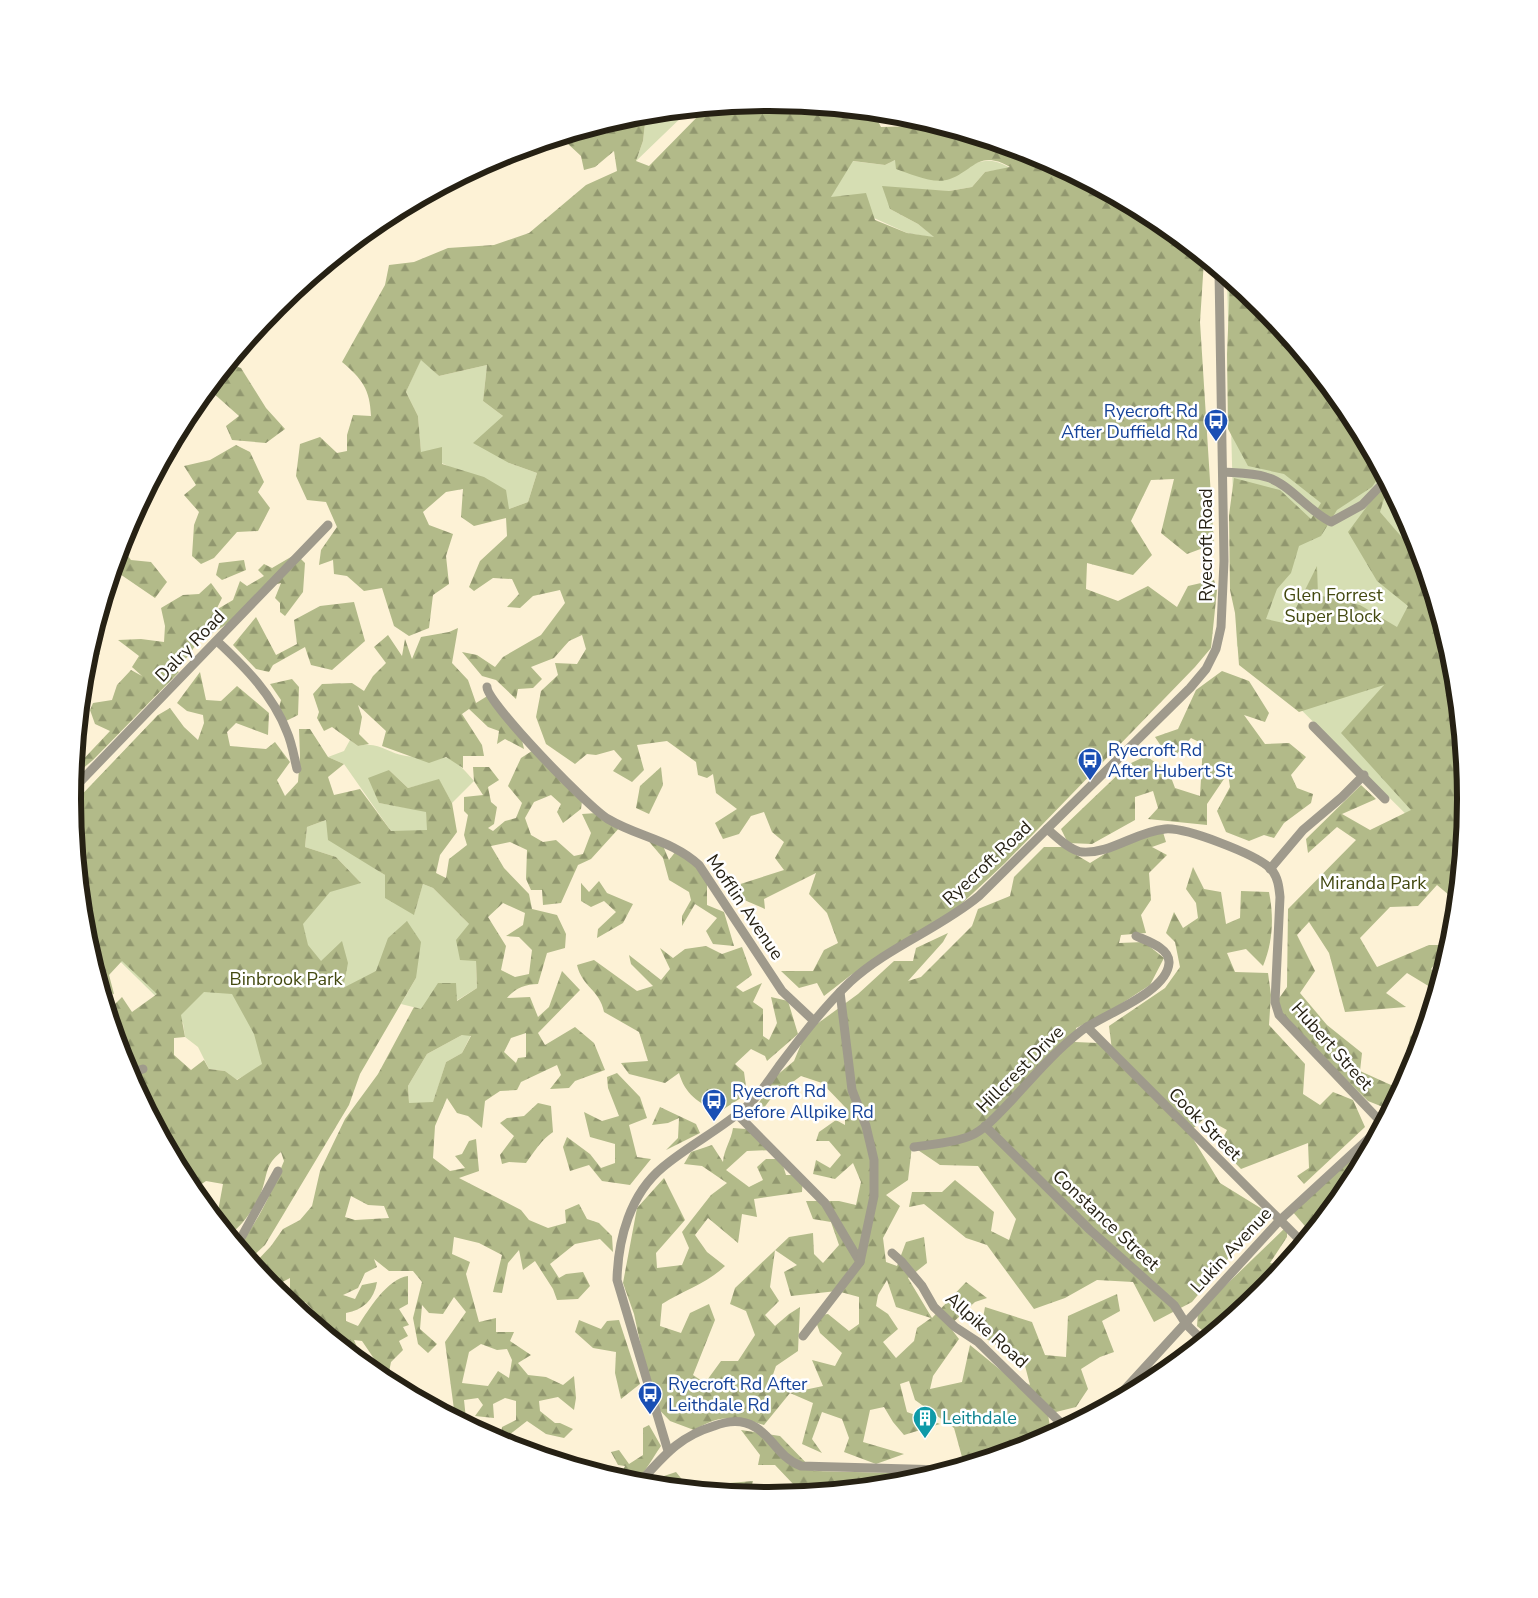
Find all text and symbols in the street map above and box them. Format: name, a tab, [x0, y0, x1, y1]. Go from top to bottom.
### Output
place label: Ryecroft Rd After Duffield Rd	[1061, 399, 1198, 444]
bus stop icon: Ryecroft Rd After Duffield Rd	[1203, 408, 1229, 442]
street label: Ryecroft Road	[1194, 488, 1218, 602]
park label: Glen Forrest Super Block	[1283, 583, 1383, 628]
street label: Dalry Road	[150, 605, 230, 687]
place label: Ryecroft Rd After Hubert St	[1108, 738, 1233, 783]
bus stop icon: Ryecroft Rd After Hubert St	[1077, 747, 1103, 781]
street label: Ryecroft Road	[937, 815, 1037, 911]
street label: Mofflin Avenue	[701, 849, 789, 965]
park label: Miranda Park	[1320, 871, 1427, 895]
park label: Binbrook Park	[230, 967, 343, 991]
street label: Hubert Street	[1286, 997, 1378, 1096]
street label: Hillcrest Drive	[971, 1020, 1069, 1118]
place label: Ryecroft Rd Before Allpike Rd	[732, 1079, 874, 1124]
street label: Cook Street	[1163, 1082, 1247, 1166]
bus stop icon: Ryecroft Rd Before Allpike Rd	[701, 1088, 727, 1122]
street label: Constance Street	[1047, 1164, 1165, 1276]
street label: Lukin Avenue	[1185, 1202, 1277, 1298]
street label: Allpike Road	[941, 1287, 1033, 1373]
place label: Ryecroft Rd After Leithdale Rd	[668, 1372, 808, 1417]
bus stop icon: Ryecroft Rd After Leithdale Rd	[637, 1381, 663, 1415]
building icon: Leithdale	[912, 1405, 938, 1439]
place label: Leithdale	[942, 1406, 1017, 1430]

